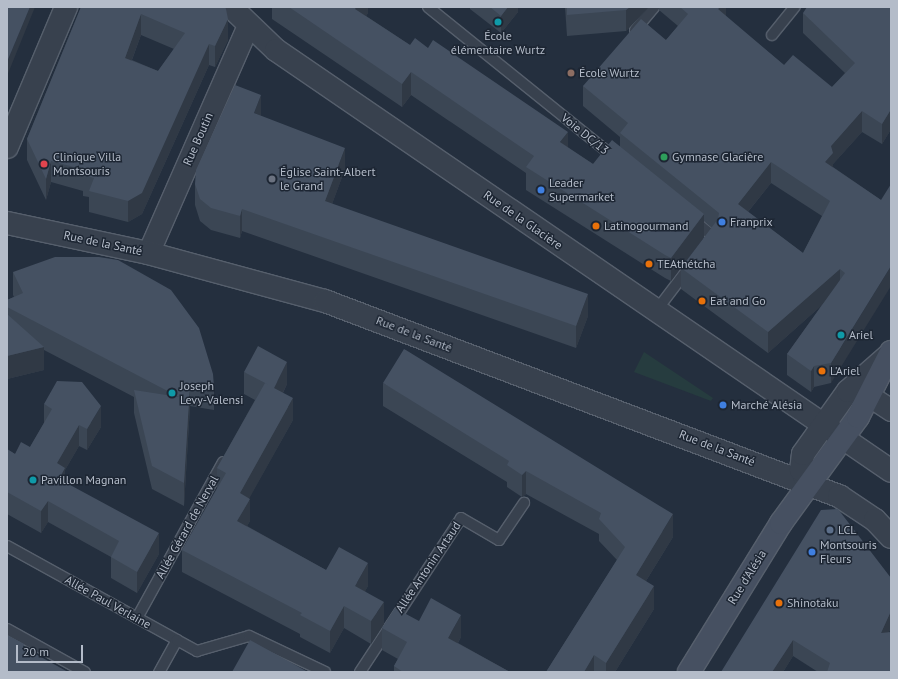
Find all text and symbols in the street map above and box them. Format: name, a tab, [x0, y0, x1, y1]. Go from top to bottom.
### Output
marker: École élémentaire Wurtz	[493, 17, 503, 27]
place label: École élémentaire Wurtz	[451, 29, 545, 57]
place label: École Wurtz	[579, 66, 640, 80]
marker: École Wurtz	[566, 68, 576, 78]
street label: Rue Boutin	[180, 110, 216, 168]
street label: Voie DC/13	[558, 110, 612, 158]
place label: Clinique Villa Montsouris	[53, 150, 122, 178]
place label: Gymnase Glacière	[672, 150, 763, 164]
marker: Gymnase Glacière	[659, 152, 669, 162]
marker: Clinique Villa Montsouris	[38, 158, 50, 170]
place label: Église Saint-Albert le Grand	[280, 165, 376, 193]
marker: Église Saint-Albert le Grand	[267, 174, 277, 184]
place label: Leader Supermarket	[549, 176, 614, 204]
marker: Leader Supermarket	[536, 185, 546, 195]
street label: Rue de la Glacière	[481, 187, 565, 253]
place label: Franprix	[730, 215, 773, 229]
marker: Franprix	[717, 217, 727, 227]
place label: Latinogourmand	[604, 219, 688, 233]
marker: Latinogourmand	[591, 221, 601, 231]
street label: Rue de la Santé	[62, 228, 144, 258]
place label: TEAthétcha	[657, 257, 716, 271]
marker: TEAthétcha	[644, 259, 654, 269]
place label: Eat and Go	[710, 294, 766, 308]
marker: Eat and Go	[697, 296, 707, 306]
street label: Rue de la Santé	[374, 313, 454, 355]
place label: Ariel	[849, 328, 873, 342]
marker: Ariel	[836, 330, 846, 340]
place label: L'Ariel	[830, 364, 860, 378]
marker: L'Ariel	[817, 366, 827, 376]
place label: Joseph Levy-Valensi	[180, 379, 243, 407]
marker: Joseph Levy-Valensi	[167, 388, 177, 398]
place label: Marché Alésia	[731, 398, 803, 412]
marker: Marché Alésia	[718, 400, 728, 410]
street label: Rue de la Santé	[677, 427, 757, 469]
place label: Pavillon Magnan	[41, 473, 126, 487]
street label: Allée Gérard de Nerval	[153, 473, 221, 581]
marker: Pavillon Magnan	[28, 475, 38, 485]
street label: Allée Antonin Artaud	[392, 519, 464, 615]
place label: LCL	[838, 523, 856, 537]
marker: LCL	[825, 525, 835, 535]
place label: Montsouris Fleurs	[820, 538, 877, 566]
street label: Rue d'Alésia	[725, 547, 769, 607]
marker: Montsouris Fleurs	[807, 547, 817, 557]
street label: Allée Paul Verlaine	[62, 572, 154, 632]
place label: Shinotaku	[787, 596, 838, 610]
marker: Shinotaku	[774, 598, 784, 608]
scale bar	[18, 637, 85, 663]
text: 20 m	[23, 644, 49, 659]

